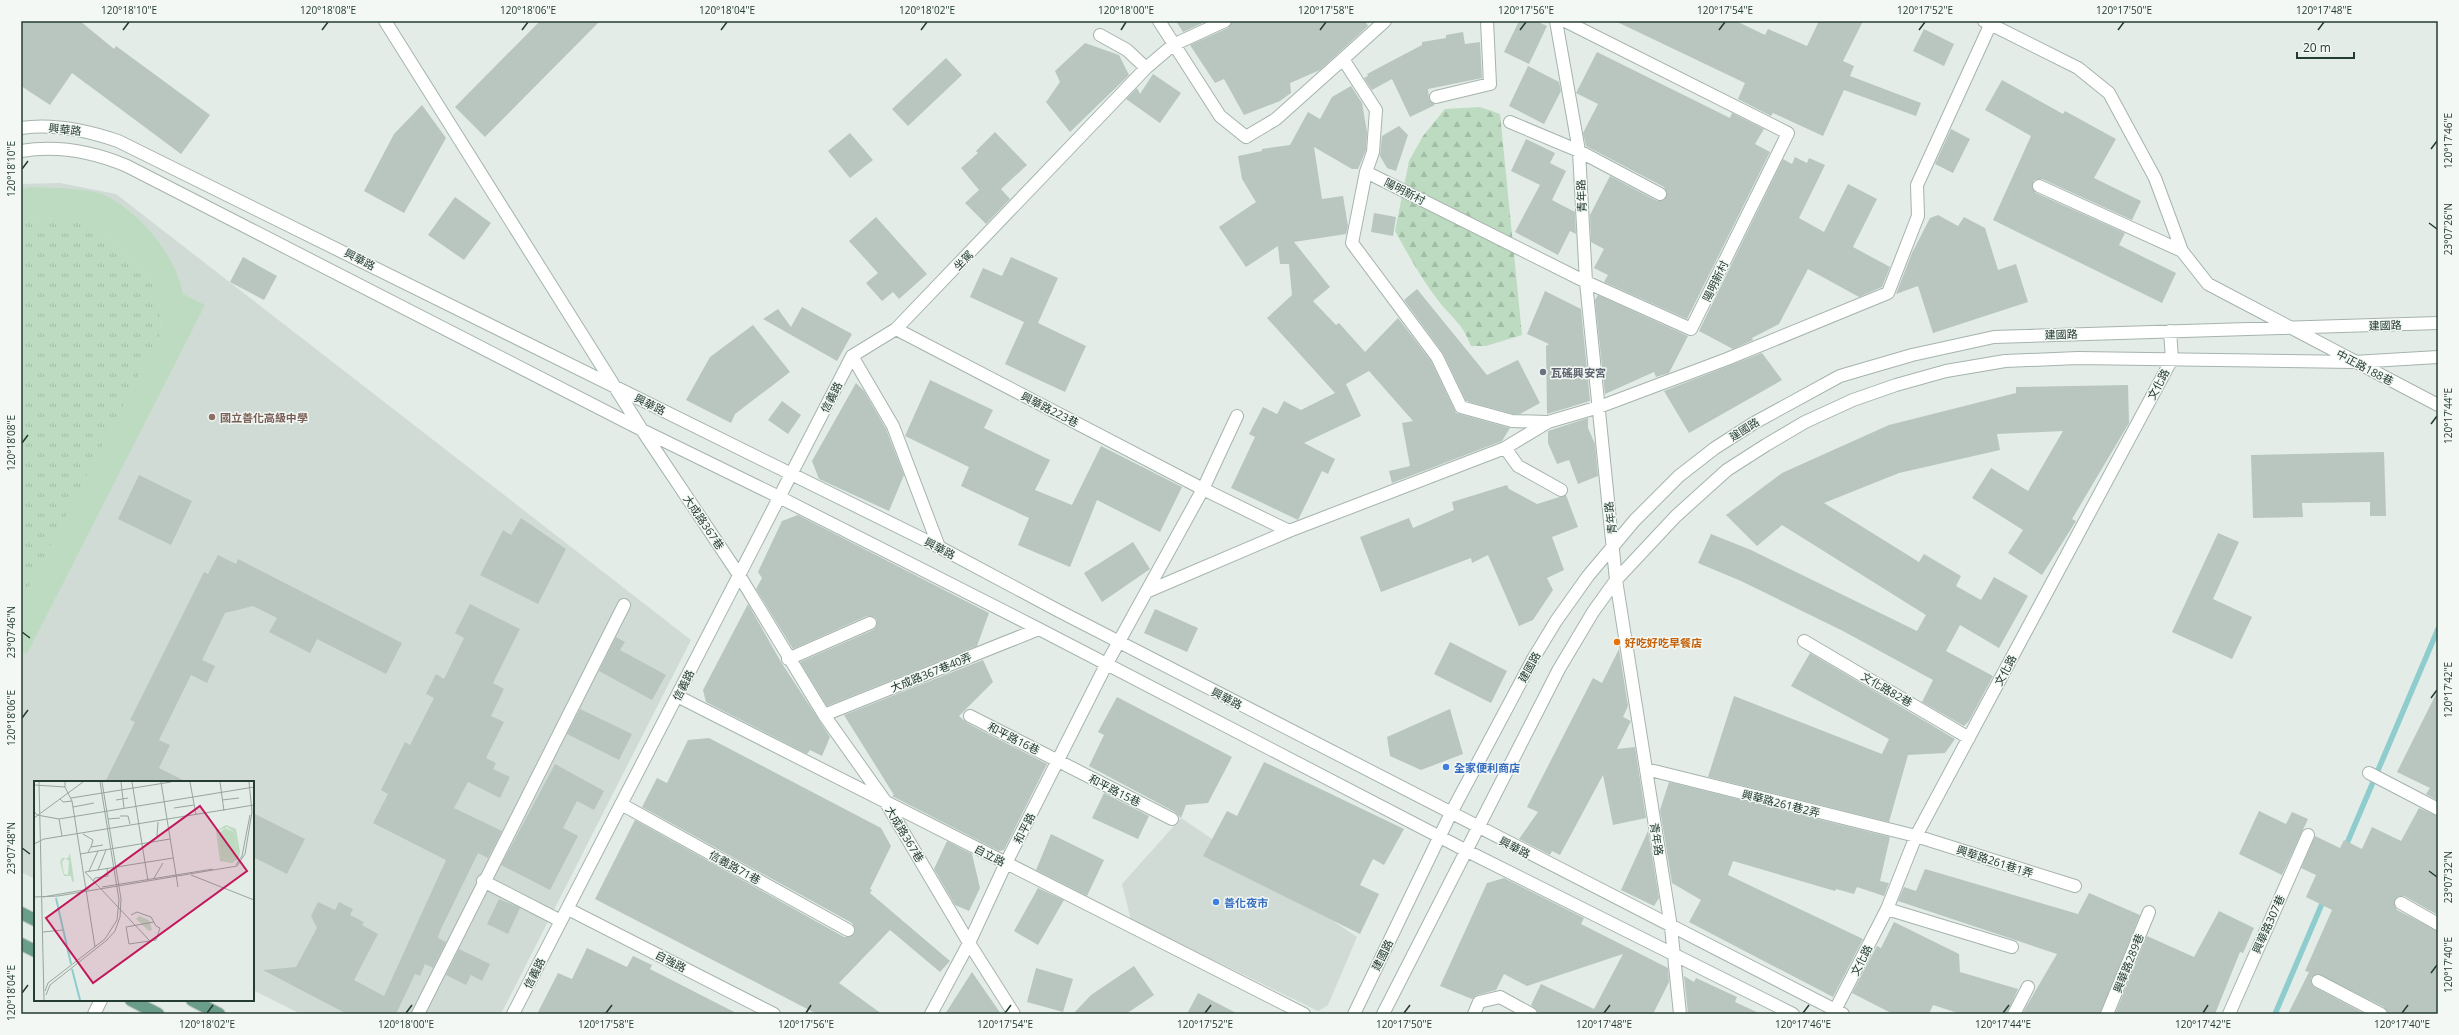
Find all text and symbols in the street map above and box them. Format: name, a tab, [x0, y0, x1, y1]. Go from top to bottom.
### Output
text: 120°18'10"E	[101, 3, 157, 17]
text: 120°18'08"E	[300, 3, 356, 17]
text: 120°18'06"E	[500, 3, 556, 17]
text: 120°18'04"E	[699, 3, 755, 17]
text: 120°18'02"E	[899, 3, 955, 17]
text: 120°18'00"E	[1098, 3, 1154, 17]
text: 120°17'58"E	[1298, 3, 1354, 17]
text: 120°17'56"E	[1498, 3, 1554, 17]
text: 120°17'54"E	[1697, 3, 1753, 17]
text: 120°17'52"E	[1897, 3, 1953, 17]
text: 120°17'50"E	[2096, 3, 2152, 17]
text: 120°17'48"E	[2296, 3, 2352, 17]
scale bar	[2297, 34, 2354, 60]
text: 20 m	[2303, 39, 2331, 56]
text: 120°17'46"E	[2441, 113, 2455, 169]
street label: 興華路	[48, 120, 82, 138]
text: 120°18'10"E	[4, 141, 18, 197]
street label: 陽明新村	[1382, 174, 1428, 208]
street label: 青年路	[1573, 179, 1589, 213]
text: 23°07'26"N	[2441, 203, 2455, 255]
street label: 興華路	[342, 245, 378, 273]
street label: 坐駕	[950, 247, 976, 273]
street label: 陽明新村	[1699, 258, 1731, 304]
street label: 建國路	[2368, 317, 2402, 333]
street label: 建國路	[2044, 326, 2078, 342]
street label: 中正路188巷	[2334, 346, 2396, 388]
place label: 瓦磘興安宮	[1551, 365, 1606, 380]
street label: 文化路	[2144, 366, 2172, 402]
marker: 瓦磘興安宮	[1538, 367, 1548, 377]
street label: 信義路	[817, 379, 845, 415]
street label: 興華路223巷	[1019, 388, 1081, 430]
text: 120°17'44"E	[2441, 388, 2455, 444]
street label: 興華路	[632, 390, 668, 418]
place label: 國立善化高級中學	[220, 410, 308, 425]
marker: 國立善化高級中學	[207, 412, 217, 422]
street label: 建國路	[1726, 414, 1762, 444]
text: 120°18'08"E	[4, 415, 18, 471]
street label: 大成路367巷	[680, 492, 728, 552]
street label: 青年路	[1601, 501, 1619, 535]
street label: 興華路	[922, 534, 958, 562]
text: 23°07'46"N	[4, 606, 18, 658]
place label: 好吃好吃早餐店	[1625, 635, 1702, 650]
marker: 好吃好吃早餐店	[1612, 637, 1622, 647]
street label: 大成路367巷40弄	[888, 649, 974, 695]
street label: 建國路	[1514, 649, 1544, 685]
street label: 文化路	[1991, 652, 2019, 688]
text: 120°17'42"E	[2441, 662, 2455, 718]
street label: 信義路	[669, 667, 697, 703]
street label: 文化路82巷	[1859, 668, 1915, 710]
street label: 興華路	[1209, 684, 1245, 712]
text: 120°18'06"E	[4, 690, 18, 746]
street label: 和平路16巷	[985, 718, 1043, 758]
place label: 全家便利商店	[1454, 760, 1520, 775]
marker: 全家便利商店	[1441, 762, 1451, 772]
street label: 和平路15巷	[1086, 770, 1144, 810]
inset map	[34, 781, 254, 1001]
street label: 興華路261巷2弄	[1740, 786, 1822, 820]
street label: 大成路367巷	[882, 803, 928, 865]
street label: 和平路	[1010, 810, 1038, 846]
text: 23°07'48"N	[4, 822, 18, 874]
street label: 青年路	[1647, 822, 1667, 856]
street label: 興華路	[1497, 833, 1533, 861]
street label: 自立路	[972, 841, 1008, 869]
street label: 興華路261巷1弄	[1955, 841, 2035, 881]
street label: 信義路71巷	[707, 847, 763, 887]
text: 23°07'32"N	[2441, 851, 2455, 903]
street label: 興華路307巷	[2248, 892, 2288, 956]
place label: 善化夜市	[1224, 895, 1268, 910]
marker: 善化夜市	[1211, 897, 1221, 907]
street label: 興華路289巷	[2109, 931, 2147, 995]
street label: 建國路	[1368, 937, 1396, 973]
text: 120°17'40"E	[2441, 937, 2455, 993]
street label: 文化路	[1847, 942, 1875, 978]
street label: 自強路	[653, 947, 689, 975]
street label: 信義路	[520, 955, 548, 991]
text: 120°18'04"E	[4, 965, 18, 1021]
text: 120°18'02"E	[179, 1017, 235, 1031]
text: 120°18'00"E	[378, 1017, 434, 1031]
text: 120°17'58"E	[578, 1017, 634, 1031]
text: 120°17'56"E	[778, 1017, 834, 1031]
text: 120°17'54"E	[977, 1017, 1033, 1031]
text: 120°17'52"E	[1177, 1017, 1233, 1031]
text: 120°17'50"E	[1376, 1017, 1432, 1031]
text: 120°17'48"E	[1576, 1017, 1632, 1031]
text: 120°17'46"E	[1775, 1017, 1831, 1031]
text: 120°17'44"E	[1975, 1017, 2031, 1031]
text: 120°17'42"E	[2175, 1017, 2231, 1031]
text: 120°17'40"E	[2374, 1017, 2430, 1031]

